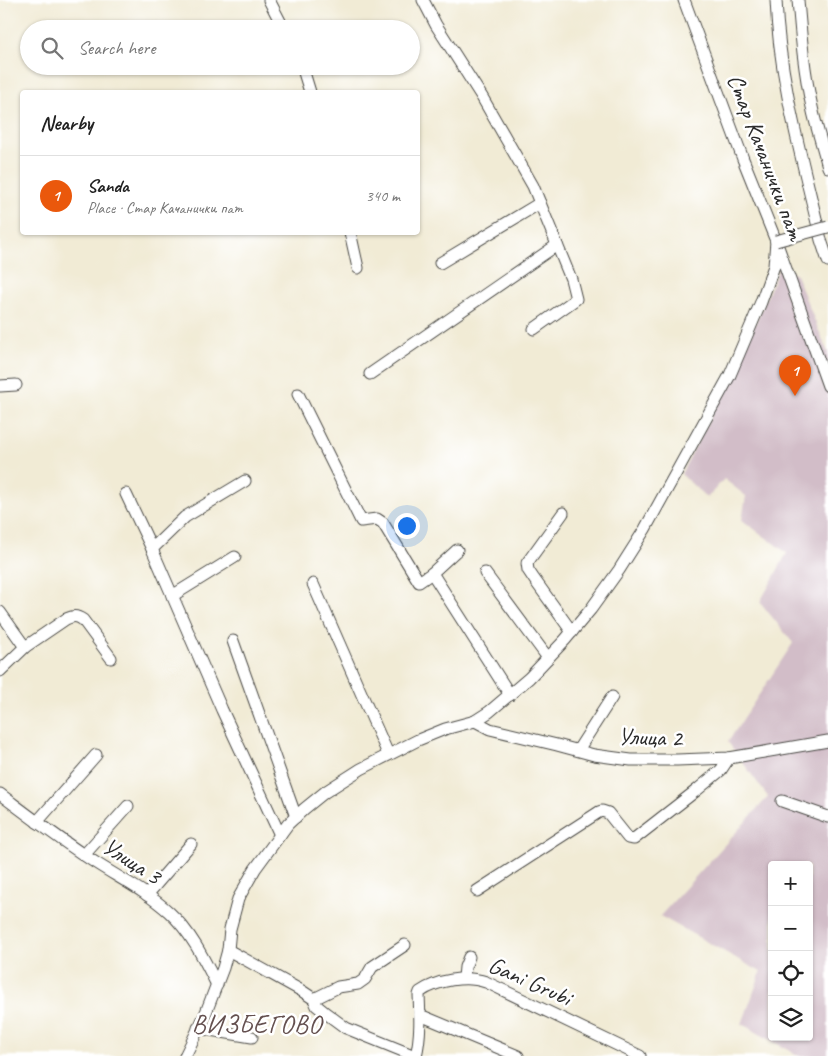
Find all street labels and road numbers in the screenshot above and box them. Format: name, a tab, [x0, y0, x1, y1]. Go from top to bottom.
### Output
street label: Стар Качанички пат	[721, 70, 812, 246]
street label: Улица 2	[617, 721, 685, 753]
street label: Улица 3	[97, 831, 169, 892]
street label: Gani Grubi	[484, 949, 578, 1014]

